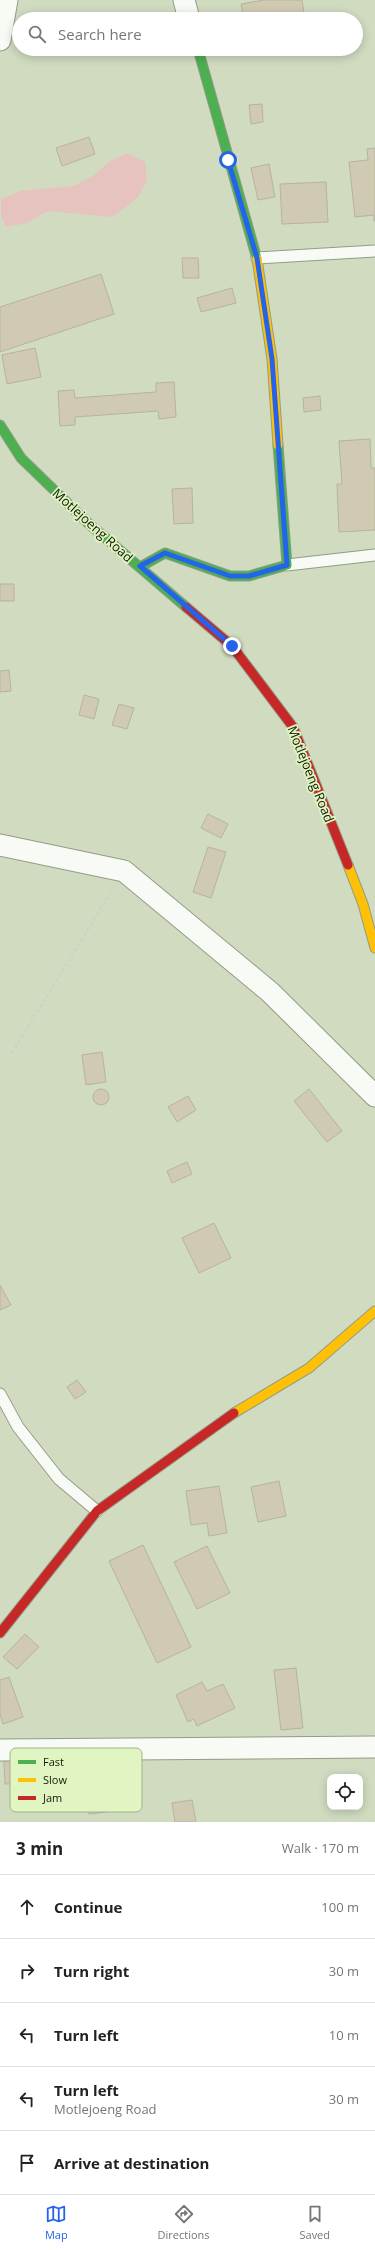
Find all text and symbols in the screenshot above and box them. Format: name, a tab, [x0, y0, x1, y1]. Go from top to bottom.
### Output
search box	[12, 12, 363, 56]
icon: search	[26, 23, 48, 45]
text: Search here	[58, 24, 142, 44]
route start	[219, 151, 237, 169]
street label: Motlejoeng Road	[49, 484, 137, 566]
route end	[223, 637, 241, 655]
street label: Motlejoeng Road	[283, 723, 339, 825]
legend	[10, 1748, 142, 1812]
text: Fast	[43, 1754, 64, 1769]
text: Slow	[43, 1772, 67, 1787]
map controls	[327, 1774, 363, 1810]
button: locate	[327, 1774, 363, 1810]
text: Jam	[42, 1790, 62, 1805]
text: 3 min	[16, 1837, 63, 1860]
text: Walk · 170 m	[282, 1839, 359, 1857]
icon: ahead	[16, 1896, 38, 1918]
text: Continue	[54, 1897, 122, 1917]
text: 100 m	[321, 1898, 359, 1916]
icon: right	[16, 1960, 38, 1982]
text: Turn right	[54, 1961, 129, 1981]
text: 30 m	[329, 1962, 359, 1980]
icon: left	[16, 2024, 38, 2046]
text: Turn left	[54, 2025, 119, 2045]
text: 10 m	[329, 2026, 359, 2044]
text: Turn left	[54, 2080, 119, 2100]
icon: left	[16, 2088, 38, 2110]
text: 30 m	[329, 2090, 359, 2108]
text: Motlejoeng Road	[54, 2100, 157, 2118]
icon: arrive	[16, 2152, 38, 2174]
text: Arrive at destination	[54, 2153, 209, 2173]
tab: Map	[45, 2203, 68, 2242]
tab: Directions	[158, 2203, 210, 2242]
tab: Saved	[299, 2203, 330, 2242]

